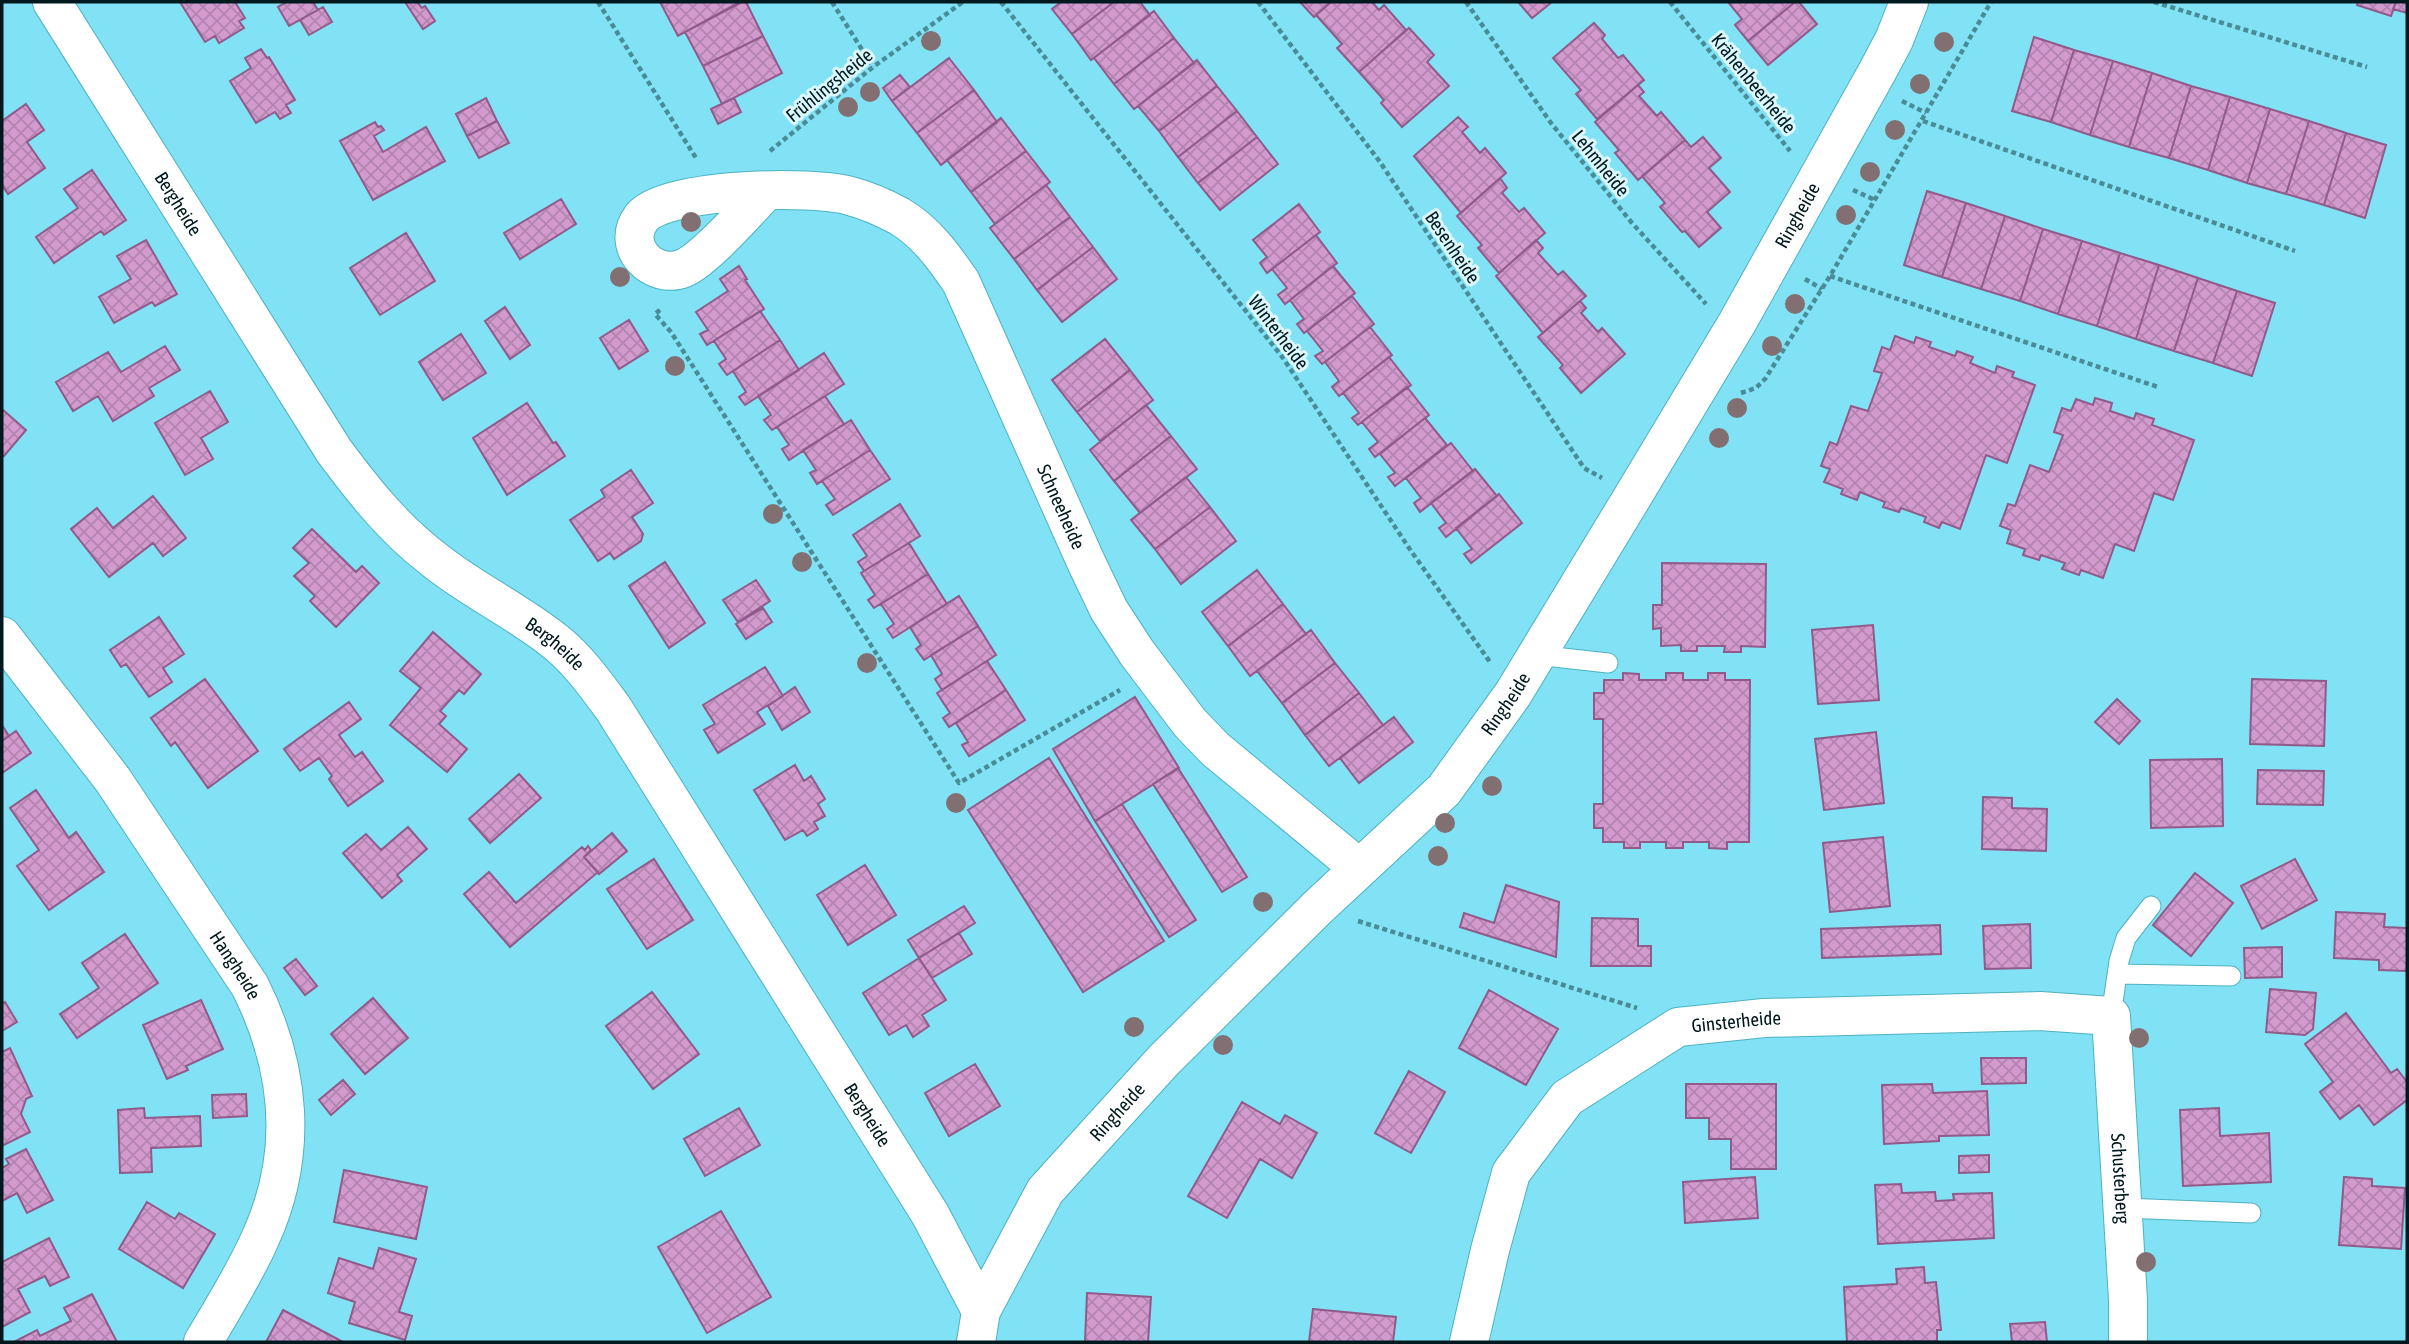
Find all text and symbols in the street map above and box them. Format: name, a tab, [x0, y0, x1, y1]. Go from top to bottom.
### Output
street label: Krähenbeerheide	[1707, 29, 1801, 137]
street label: Frühlingsheide	[781, 44, 877, 126]
street label: Lehmheide	[1568, 125, 1634, 201]
street label: Bergheide	[150, 168, 207, 239]
street label: Ringheide	[1770, 179, 1824, 252]
street label: Besenheide	[1421, 207, 1485, 287]
street label: Winterheide	[1244, 291, 1314, 373]
street label: Schneeheide	[1033, 461, 1090, 553]
street label: Bergheide	[521, 612, 590, 674]
street label: Ringheide	[1476, 668, 1535, 739]
street label: Hangheide	[206, 927, 266, 1003]
street label: Ginsterheide	[1690, 1007, 1781, 1037]
street label: Ringheide	[1085, 1078, 1149, 1146]
street label: Bergheide	[840, 1079, 896, 1151]
street label: Schusterberg	[2107, 1133, 2134, 1225]

